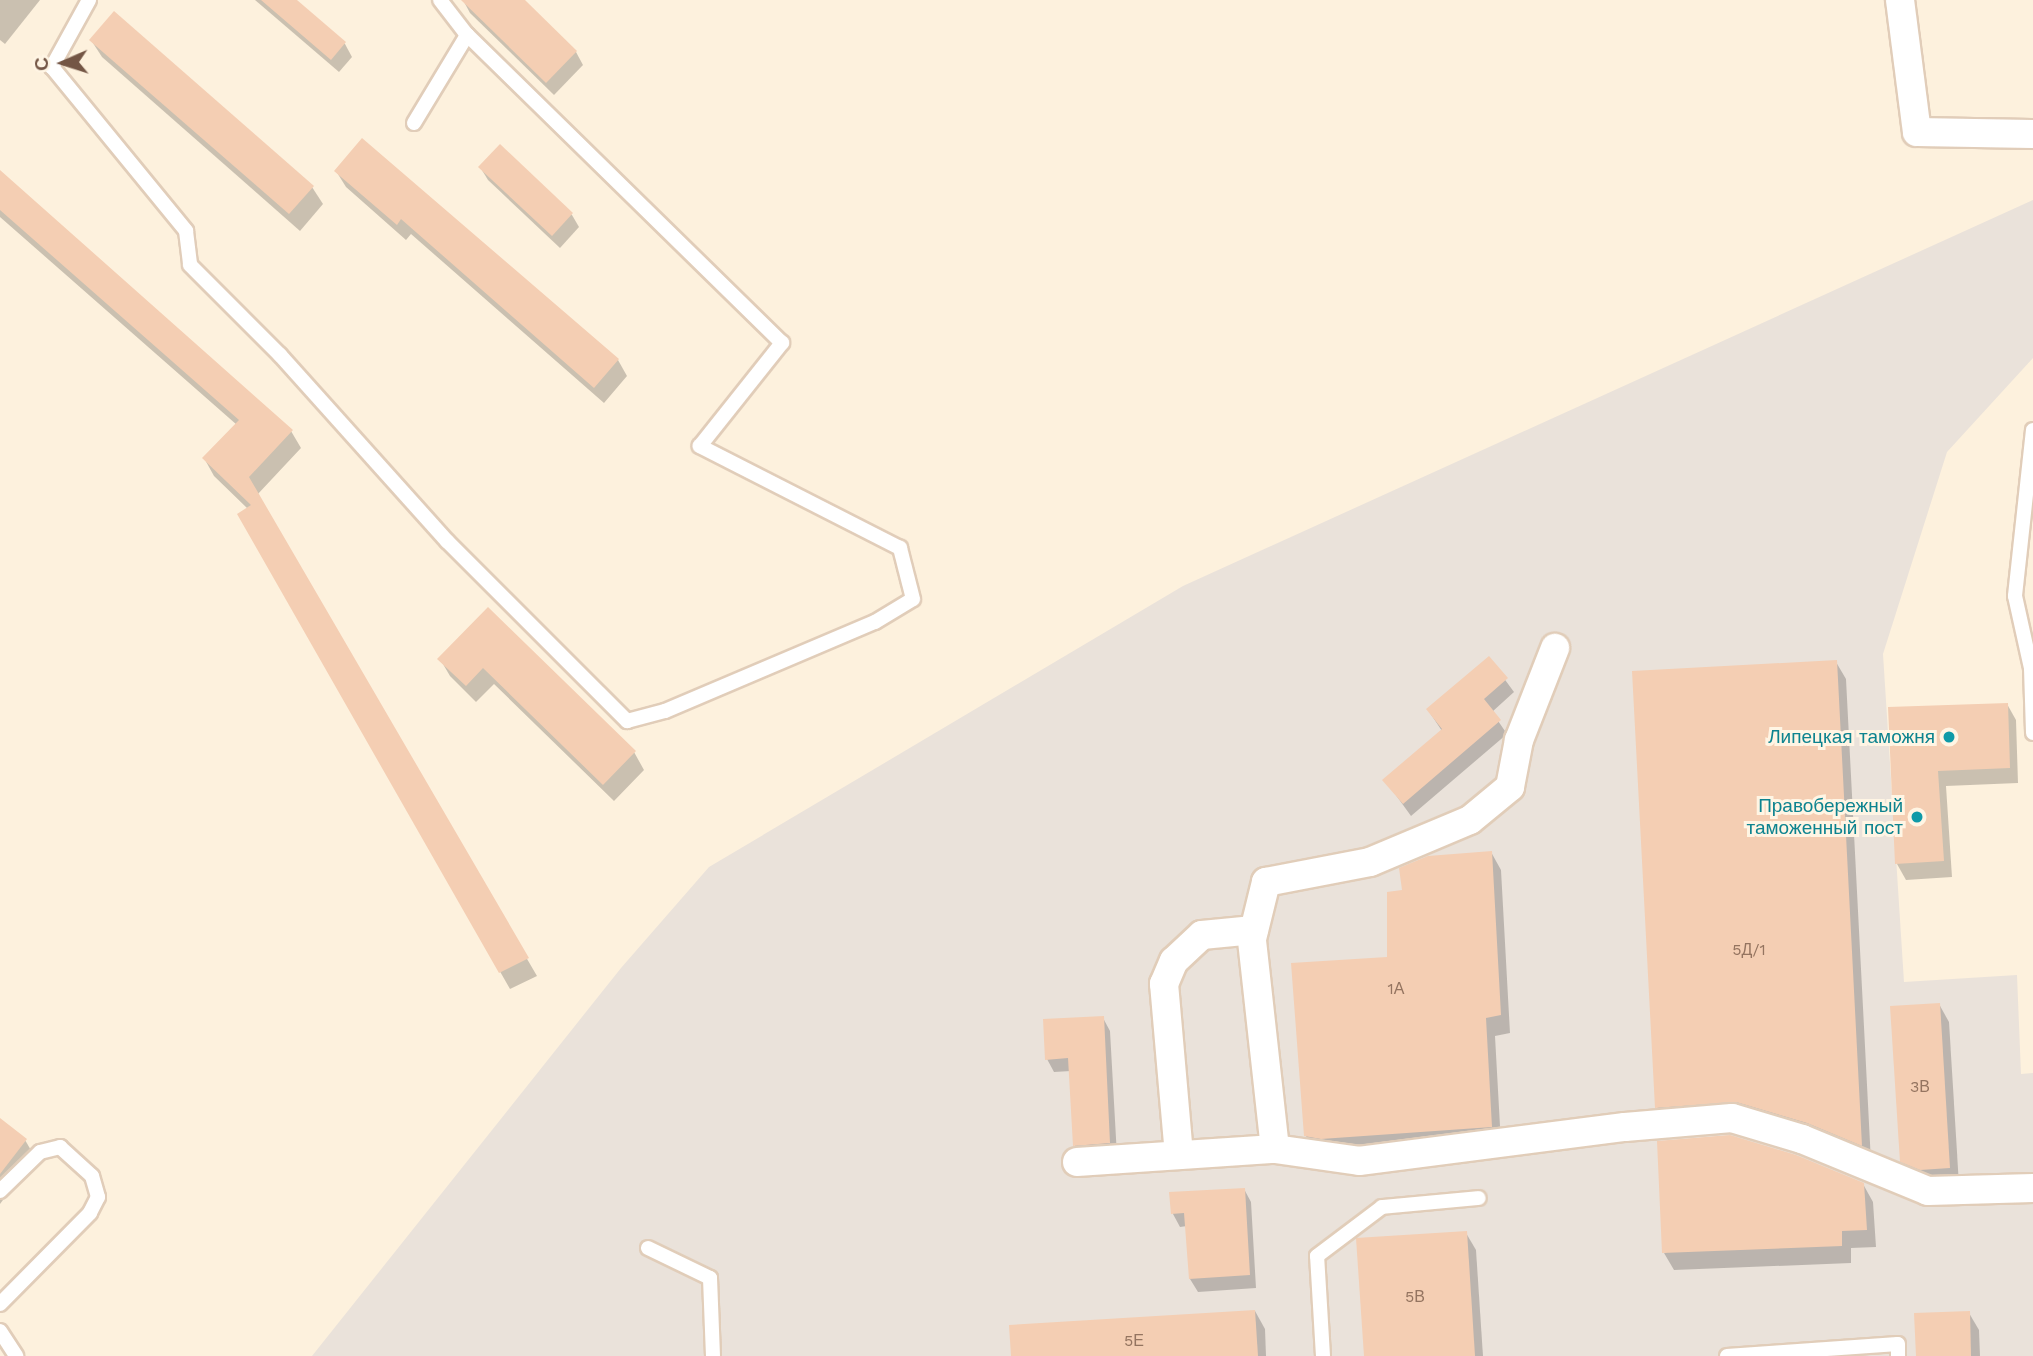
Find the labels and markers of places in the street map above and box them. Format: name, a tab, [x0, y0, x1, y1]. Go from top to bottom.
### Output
place label: Липецкая таможня	[1768, 726, 1935, 748]
marker: Липецкая таможня	[1941, 729, 1957, 745]
place label: Правобережный таможенный пост	[1746, 795, 1903, 839]
marker: Правобережный таможенный пост	[1909, 809, 1925, 825]

